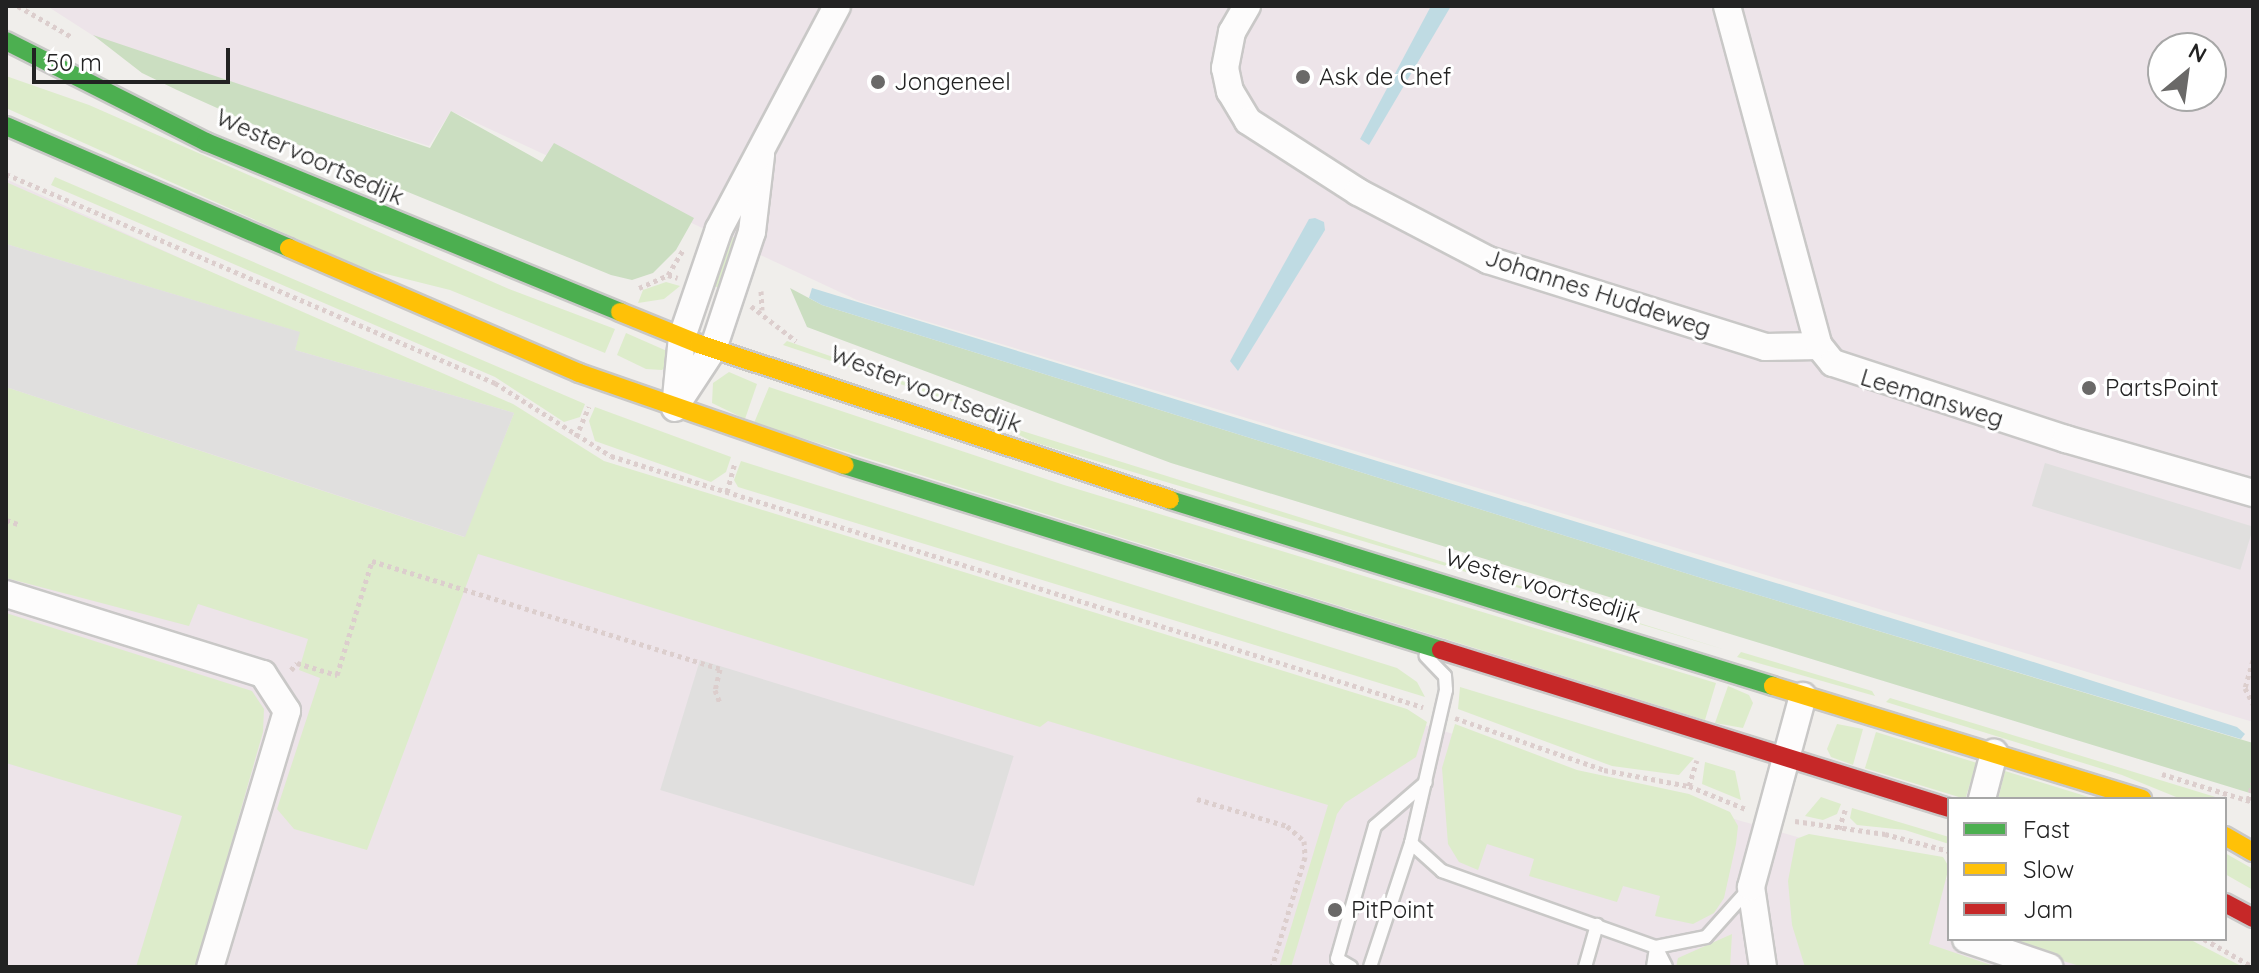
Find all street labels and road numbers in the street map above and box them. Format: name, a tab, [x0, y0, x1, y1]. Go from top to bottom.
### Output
street label: Westervoortsedijk	[211, 103, 409, 211]
street label: Johannes Huddeweg	[1482, 243, 1714, 343]
street label: Westervoortsedijk	[826, 339, 1026, 439]
street label: Leemansweg	[1857, 363, 2007, 433]
street label: Westervoortsedijk	[1442, 543, 1644, 629]

